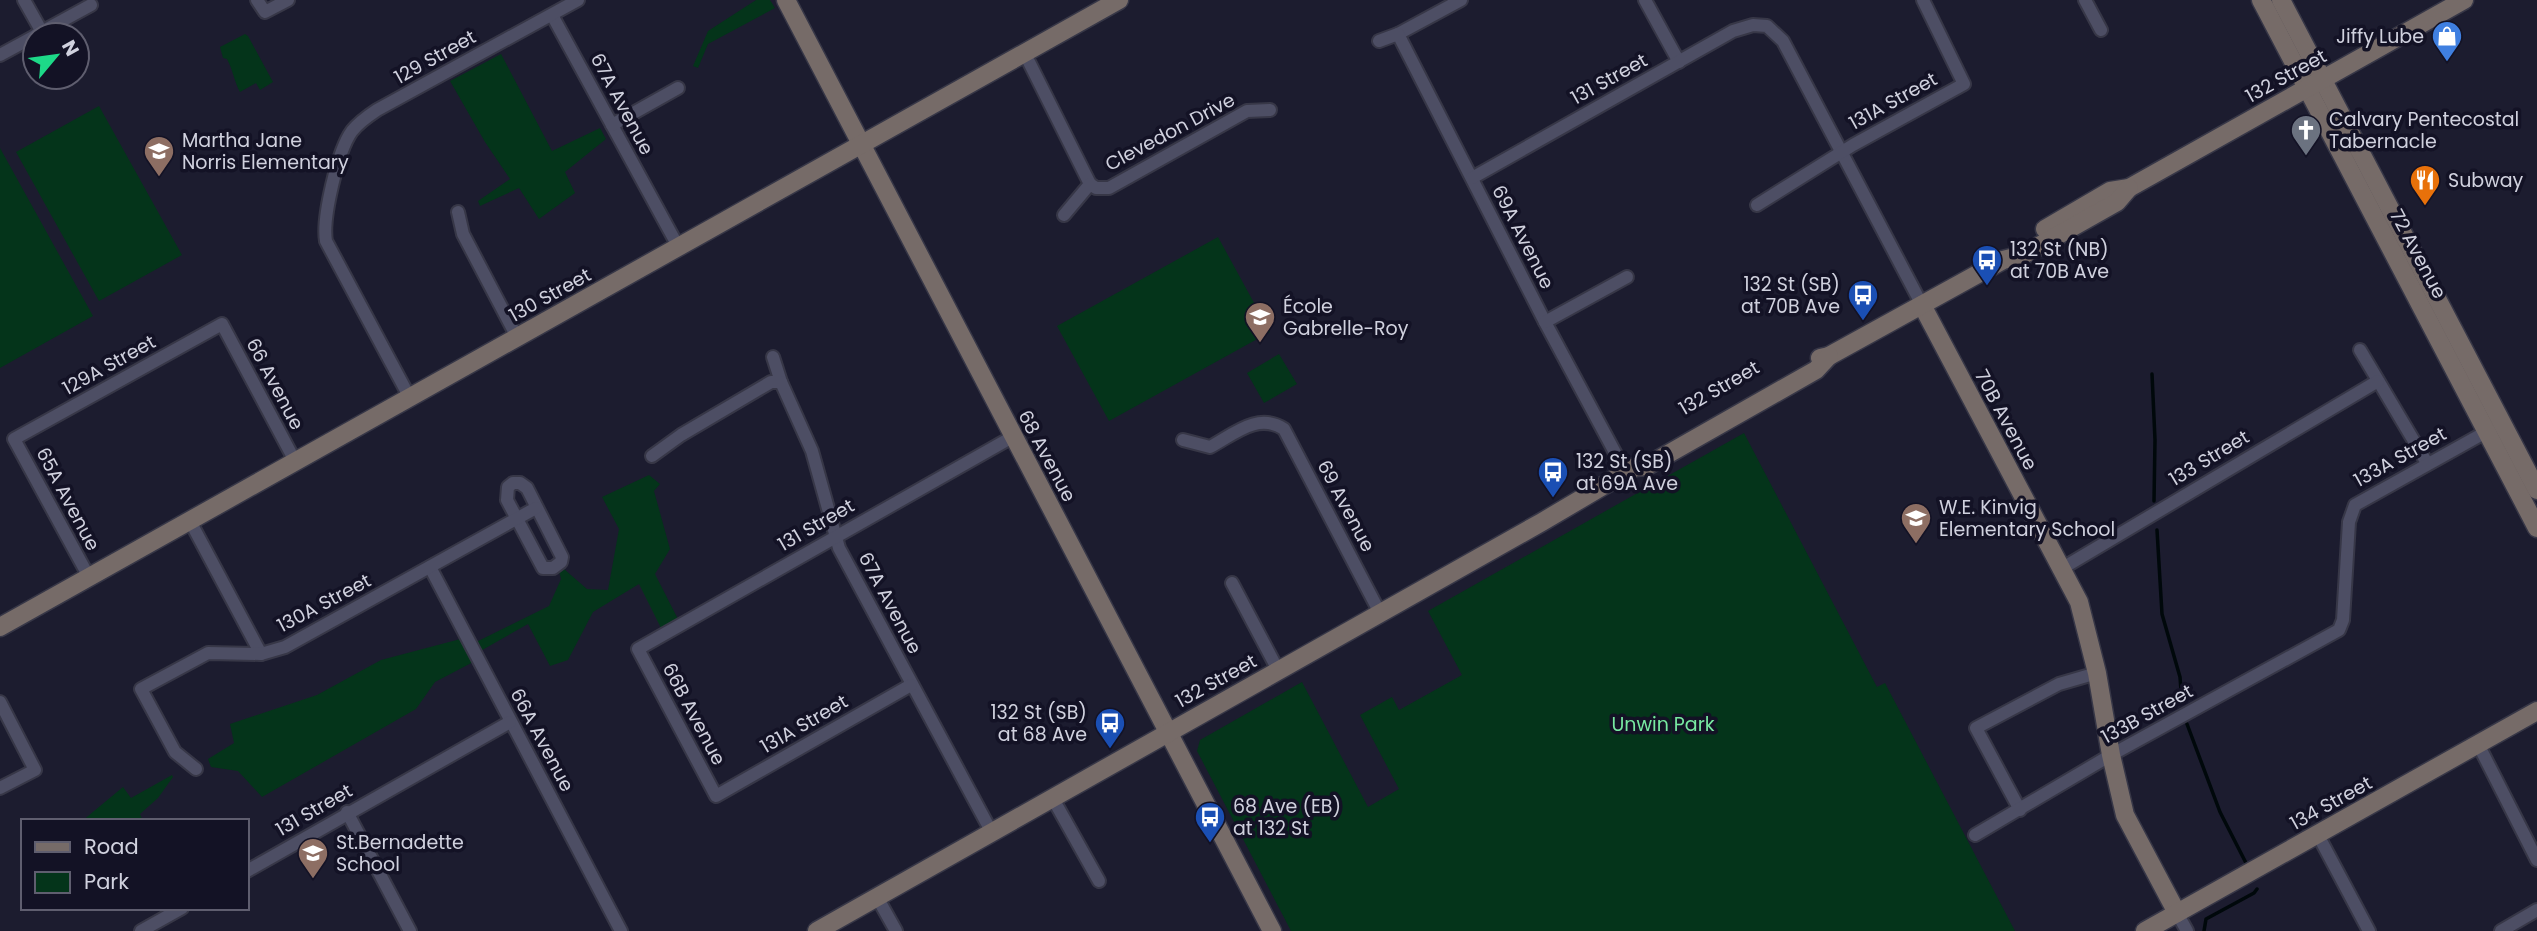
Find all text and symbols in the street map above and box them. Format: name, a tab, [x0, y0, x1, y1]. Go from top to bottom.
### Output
shop icon: Jiffy Lube	[2430, 19, 2464, 63]
north arrow	[21, 21, 91, 91]
street label: 129 Street	[389, 23, 481, 91]
place label: Jiffy Lube	[2336, 23, 2424, 50]
text: N	[55, 35, 86, 61]
street label: 132 Street	[2241, 43, 2331, 109]
street label: 131 Street	[1566, 47, 1652, 111]
street label: 67A Avenue	[584, 48, 660, 160]
street label: 131A Street	[1844, 66, 1942, 136]
street label: Clevedon Drive	[1100, 86, 1240, 178]
place label: Calvary Pentecostal Tabernacle	[2329, 106, 2519, 155]
church icon: Calvary Pentecostal Tabernacle	[2289, 113, 2323, 157]
place label: Martha Jane Norris Elementary	[182, 127, 349, 176]
school or university icon: Martha Jane Norris Elementary	[142, 134, 176, 178]
restaurant icon: Subway	[2408, 163, 2442, 207]
place label: Subway	[2448, 167, 2524, 194]
street label: 69A Avenue	[1485, 180, 1561, 294]
street label: 72 Avenue	[2383, 205, 2453, 303]
place label: 132 St (NB) at 70B Ave	[2010, 236, 2109, 285]
bus stop icon: 132 St (NB) at 70B Ave	[1970, 243, 2004, 287]
street label: 130 Street	[504, 261, 596, 329]
place label: 132 St (SB) at 70B Ave	[1741, 271, 1840, 320]
bus stop icon: 132 St (SB) at 70B Ave	[1846, 278, 1880, 322]
place label: École Gabrelle-Roy	[1283, 293, 1409, 342]
school or university icon: École Gabrelle-Roy	[1243, 300, 1277, 344]
street label: 129A Street	[58, 328, 160, 402]
street label: 66 Avenue	[239, 333, 311, 435]
street label: 132 Street	[1674, 354, 1764, 422]
street label: 70B Avenue	[1968, 365, 2044, 475]
street label: 68 Avenue	[1011, 405, 1083, 507]
street label: 133A Street	[2349, 420, 2451, 494]
street label: 133 Street	[2164, 423, 2254, 493]
street label: 65A Avenue	[30, 443, 106, 555]
place label: 132 St (SB) at 69A Ave	[1576, 448, 1678, 497]
street label: 69 Avenue	[1310, 455, 1382, 557]
bus stop icon: 132 St (SB) at 69A Ave	[1536, 455, 1570, 499]
street label: 131 Street	[773, 492, 859, 558]
place label: W.E. Kinvig Elementary School	[1939, 494, 2115, 543]
school or university icon: W.E. Kinvig Elementary School	[1899, 501, 1933, 545]
street label: 67A Avenue	[852, 547, 928, 659]
street label: 130A Street	[272, 567, 376, 639]
street label: 132 Street	[1171, 648, 1261, 714]
street label: 66B Avenue	[656, 658, 732, 770]
street label: 133B Street	[2096, 678, 2198, 750]
street label: 66A Avenue	[503, 684, 581, 796]
street label: 131A Street	[755, 688, 853, 760]
place label: 132 St (SB) at 68 Ave	[991, 699, 1087, 748]
bus stop icon: 132 St (SB) at 68 Ave	[1093, 706, 1127, 750]
park label: Unwin Park	[1611, 711, 1715, 738]
street label: 134 Street	[2285, 769, 2377, 837]
street label: 131 Street	[271, 777, 357, 843]
place label: 68 Ave (EB) at 132 St	[1233, 793, 1341, 842]
bus stop icon: 68 Ave (EB) at 132 St	[1193, 800, 1227, 844]
legend	[21, 819, 248, 910]
place label: St.Bernadette School	[336, 829, 464, 878]
text: Road	[84, 832, 139, 861]
school or university icon: St.Bernadette School	[296, 836, 330, 880]
text: Park	[84, 867, 129, 896]

